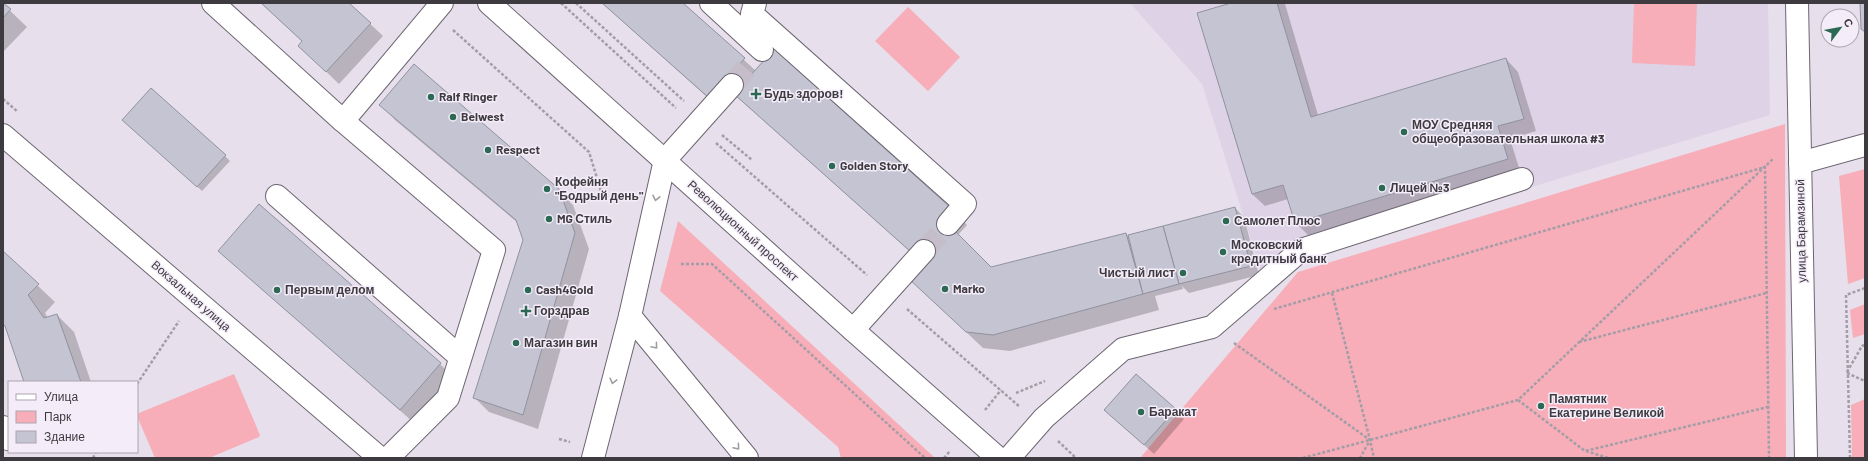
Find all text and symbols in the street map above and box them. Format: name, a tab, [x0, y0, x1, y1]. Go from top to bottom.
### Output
north arrow	[1820, 8, 1860, 48]
text: С	[1841, 16, 1857, 29]
place label: Будь здоров!	[764, 86, 843, 101]
place label: Ralf Ringer	[439, 89, 498, 103]
marker: Будь здоров!	[751, 89, 761, 99]
marker: Ralf Ringer	[426, 92, 436, 102]
place label: Belwest	[461, 109, 504, 123]
marker: Belwest	[448, 112, 458, 122]
place label: МОУ Средняя общеобразовательная школа #3	[1412, 117, 1605, 146]
marker: МОУ Средняя общеобразовательная школа #3	[1399, 127, 1409, 137]
place label: Respect	[496, 142, 541, 156]
marker: Respect	[483, 145, 493, 155]
place label: Golden Story	[840, 158, 908, 172]
marker: Golden Story	[827, 161, 837, 171]
place label: Кофейня "Бодрый день"	[555, 174, 644, 203]
street label: Революционный проспект	[685, 177, 802, 285]
street label: улица Барамзиной	[1792, 179, 1809, 283]
place label: Лицей №3	[1390, 180, 1449, 195]
marker: Лицей №3	[1377, 183, 1387, 193]
marker: Кофейня "Бодрый день"	[542, 184, 552, 194]
one-way arrow	[653, 194, 661, 201]
place label: MG Стиль	[557, 211, 612, 225]
place label: Самолет Плюс	[1234, 213, 1321, 227]
marker: MG Стиль	[544, 214, 554, 224]
marker: Самолет Плюс	[1221, 216, 1231, 226]
place label: Московский кредитный банк	[1231, 237, 1327, 266]
marker: Московский кредитный банк	[1218, 247, 1228, 257]
street label: Вокзальная улица	[148, 257, 234, 335]
place label: Чистый лист	[1099, 265, 1175, 279]
marker: Чистый лист	[1178, 268, 1188, 278]
place label: Marko	[953, 281, 985, 295]
place label: Первым делом	[285, 282, 374, 297]
place label: Cash4Gold	[536, 282, 593, 296]
marker: Marko	[940, 284, 950, 294]
marker: Первым делом	[272, 285, 282, 295]
marker: Cash4Gold	[523, 285, 533, 295]
place label: Горздрав	[534, 303, 590, 318]
marker: Горздрав	[521, 306, 531, 316]
place label: Магазин вин	[524, 335, 598, 349]
marker: Магазин вин	[511, 338, 521, 348]
one-way arrow	[650, 342, 657, 349]
one-way arrow	[609, 377, 618, 384]
legend	[8, 381, 138, 453]
text: Улица	[44, 389, 78, 404]
place label: Памятник Екатерине Великой	[1549, 391, 1664, 420]
marker: Памятник Екатерине Великой	[1536, 401, 1546, 411]
place label: Баракат	[1149, 404, 1197, 419]
marker: Баракат	[1136, 407, 1146, 417]
text: Парк	[44, 409, 72, 424]
text: Здание	[44, 429, 85, 444]
one-way arrow	[733, 442, 740, 449]

